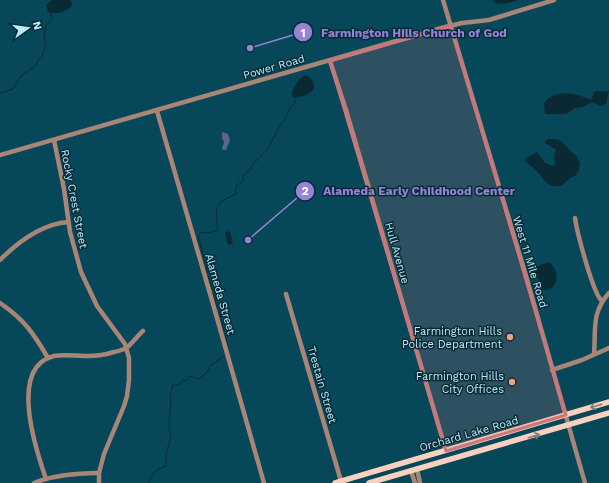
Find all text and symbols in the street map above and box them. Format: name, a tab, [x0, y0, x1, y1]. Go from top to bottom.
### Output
north arrow	[8, 8, 48, 48]
text: N	[30, 20, 45, 31]
callout: Farmington Hills Church of God	[293, 20, 515, 44]
text: 1	[300, 26, 306, 40]
text: Farmington Hills Church of God	[321, 26, 507, 40]
street label: Power Road	[242, 52, 306, 82]
street label: Rocky Crest Street	[58, 148, 90, 250]
callout: Alameda Early Childhood Center	[295, 179, 523, 203]
text: 2	[301, 184, 309, 198]
text: Alameda Early Childhood Center	[323, 184, 516, 198]
street label: West 11 Mile Road	[510, 214, 550, 310]
street label: Hull Avenue	[382, 221, 412, 285]
street label: Alameda Street	[202, 252, 238, 336]
place label: Farmington Hills Police Department	[402, 325, 502, 351]
marker: Farmington Hills Police Department	[505, 332, 515, 342]
street label: Trestain Street	[305, 345, 339, 426]
place label: Farmington Hills City Offices	[416, 370, 504, 396]
marker: Farmington Hills City Offices	[507, 377, 517, 387]
one-way arrow	[589, 403, 602, 410]
street label: Orchard Lake Road	[418, 414, 520, 454]
one-way arrow	[527, 431, 540, 439]

